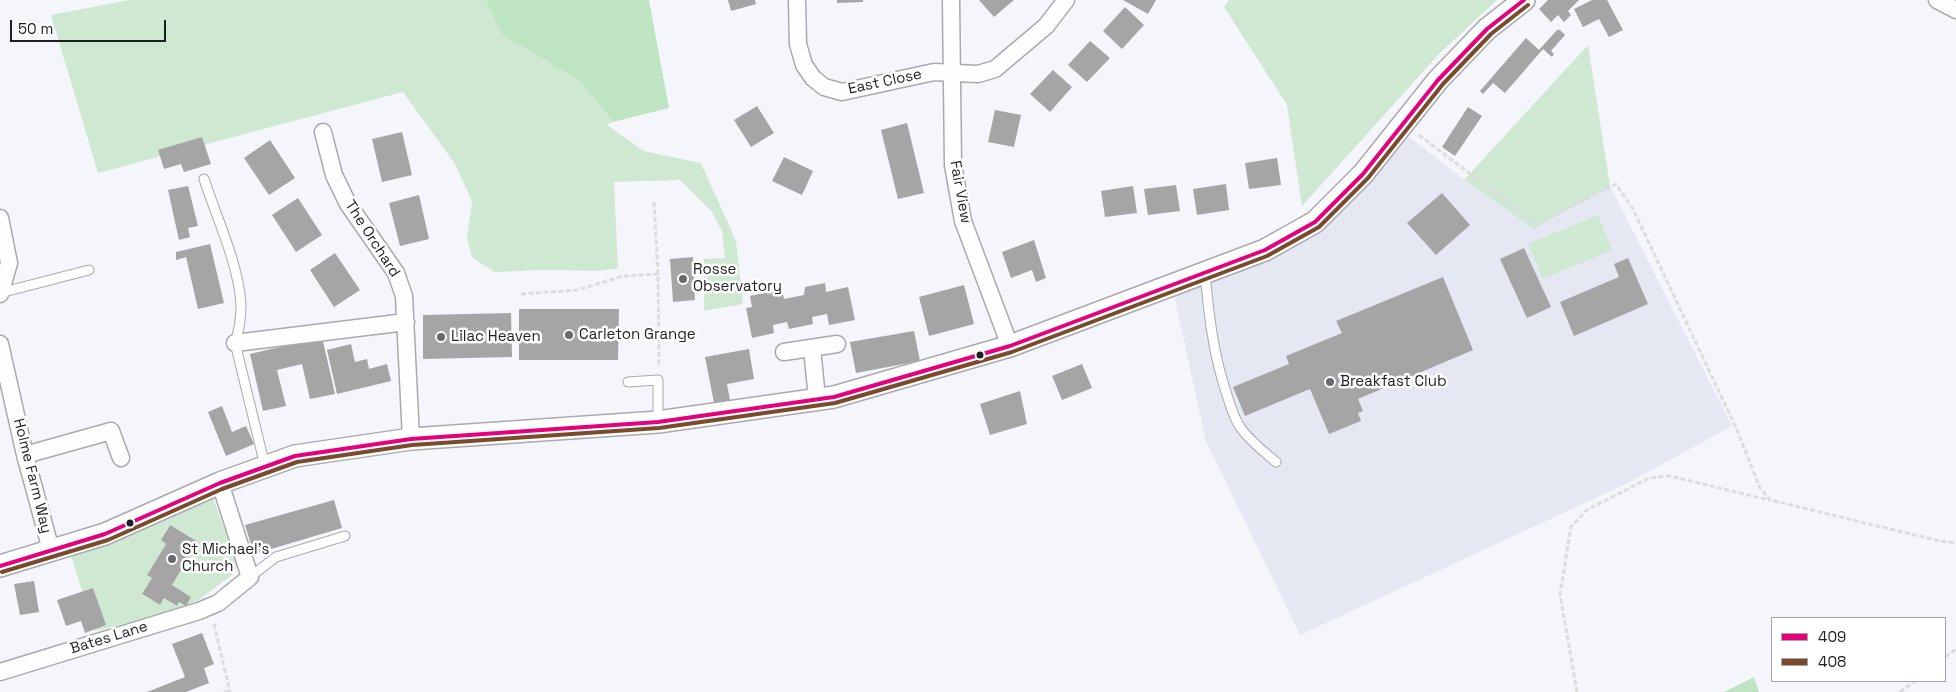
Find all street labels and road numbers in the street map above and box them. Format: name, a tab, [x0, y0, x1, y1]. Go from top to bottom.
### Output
street label: East Close	[847, 65, 923, 99]
street label: Fair View	[946, 159, 974, 225]
street label: The Orchard	[340, 197, 404, 281]
street label: Holme Farm Way	[9, 417, 55, 535]
street label: Bates Lane	[68, 618, 150, 658]

